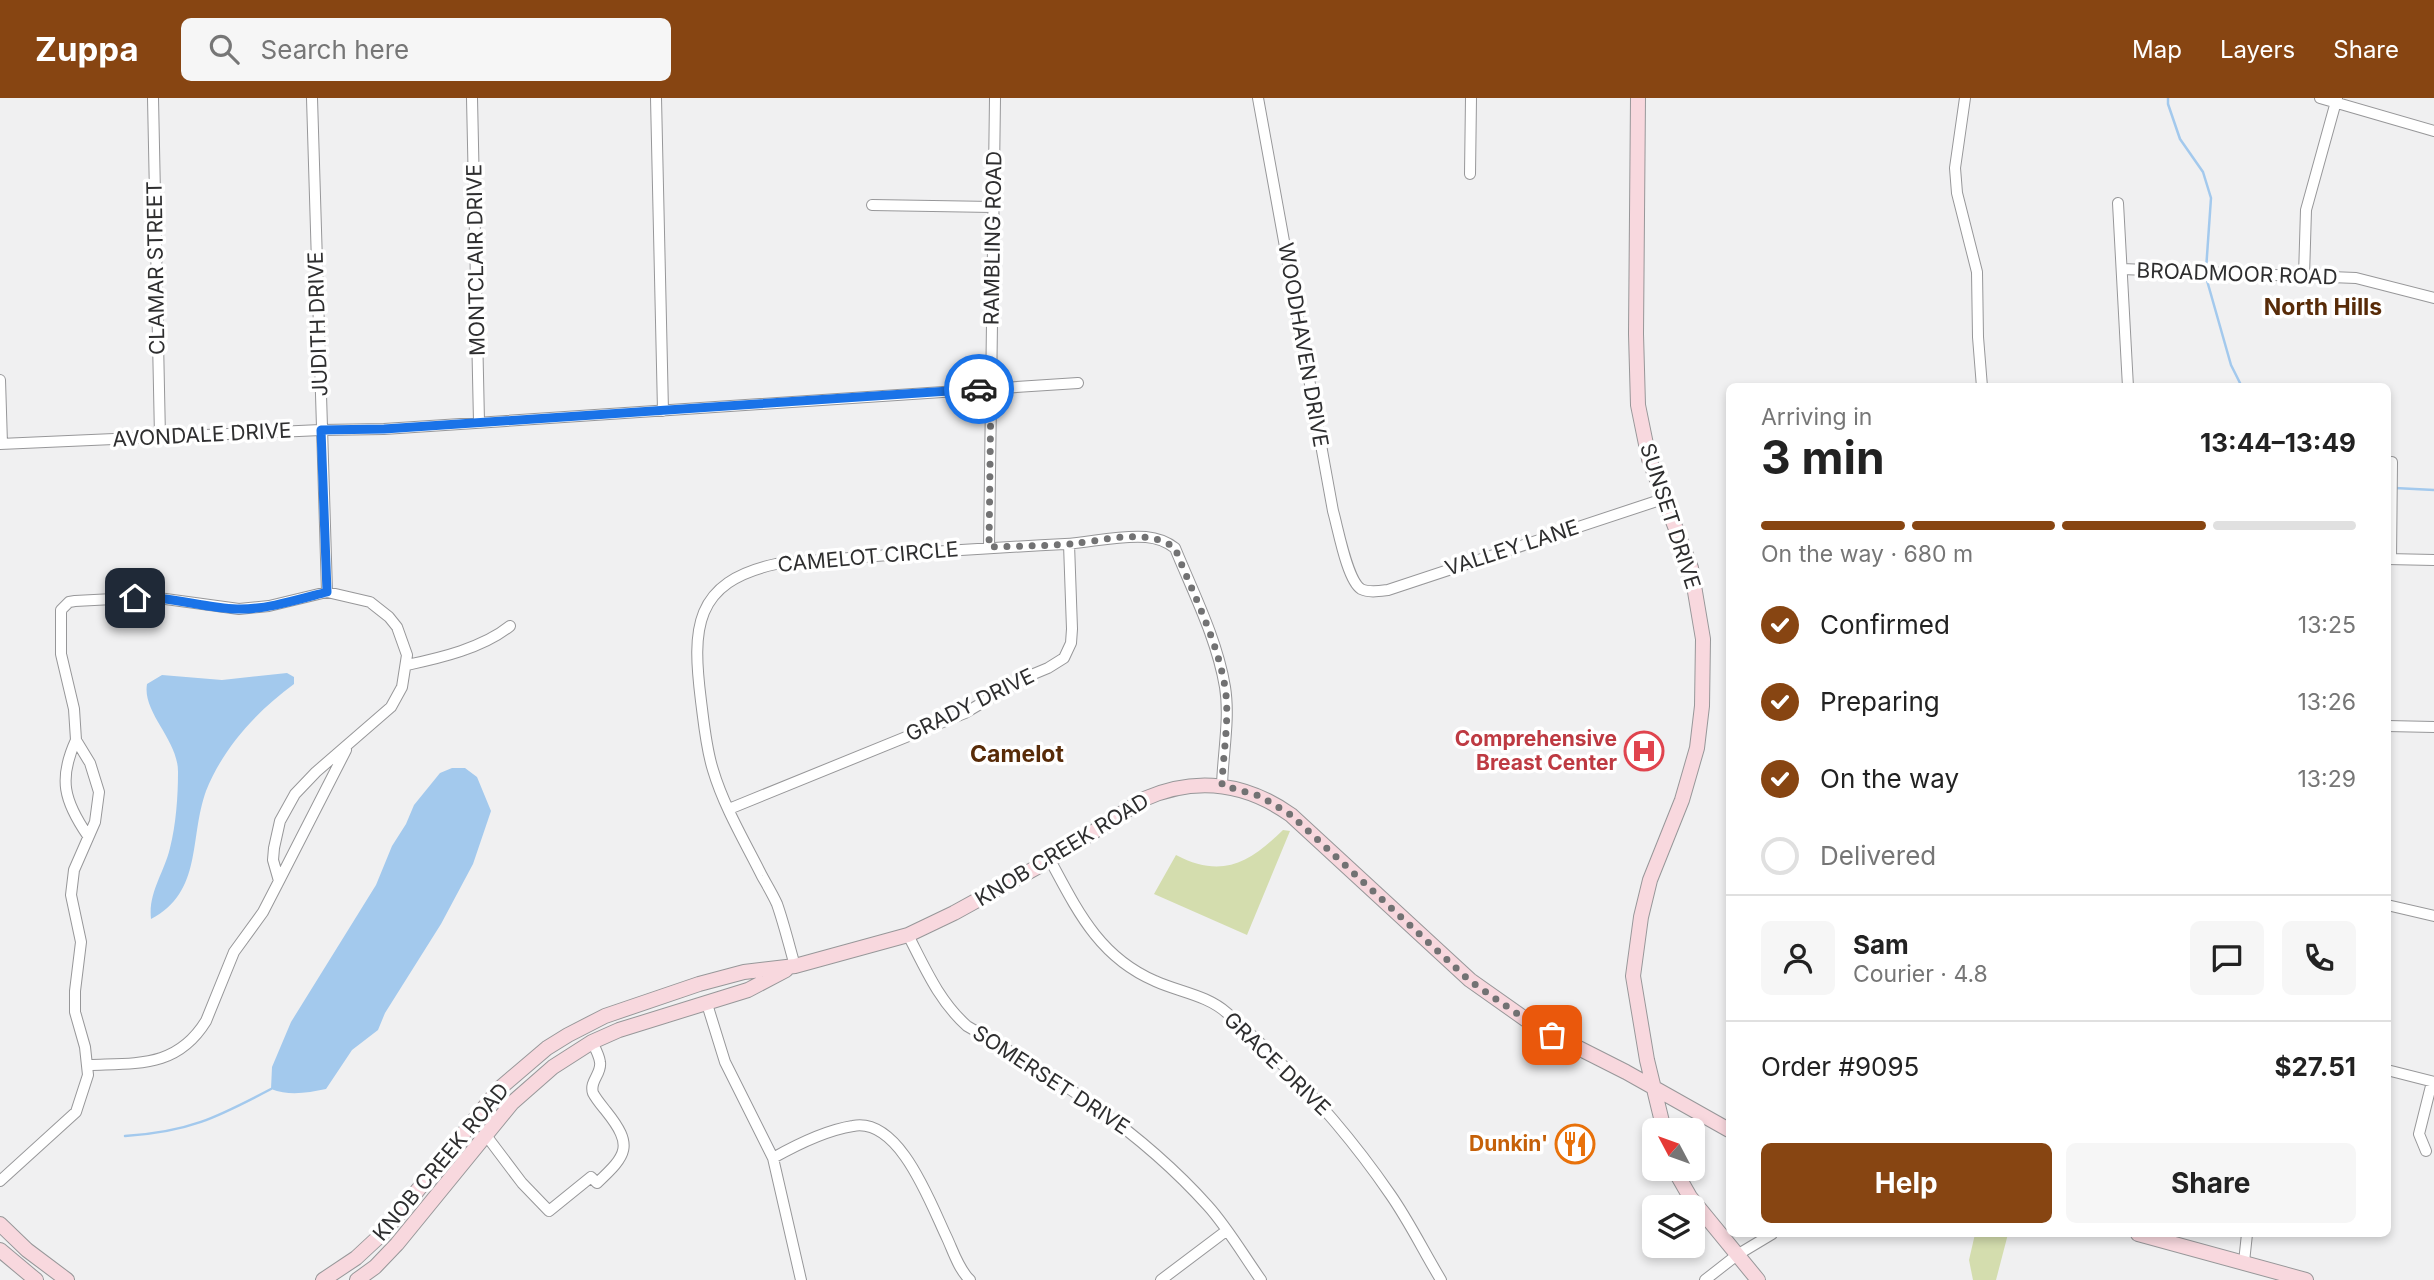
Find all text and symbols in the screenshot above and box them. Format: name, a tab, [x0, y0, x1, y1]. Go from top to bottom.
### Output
search box	[181, 18, 671, 81]
text: Zuppa	[35, 29, 139, 69]
icon: search	[205, 30, 243, 68]
text: Search here	[261, 34, 409, 65]
text: Map	[2132, 35, 2182, 64]
text: Layers	[2220, 35, 2295, 64]
text: Share	[2333, 35, 2399, 64]
street label: RAMBLING ROAD	[978, 151, 1007, 325]
street label: MONTCLAIR DRIVE	[461, 164, 490, 356]
street label: CLAMAR STREET	[141, 181, 170, 355]
street label: WOODHAVEN DRIVE	[1273, 241, 1334, 449]
street label: JUDITH DRIVE	[302, 251, 333, 397]
street label: BROADMOOR ROAD	[2136, 257, 2338, 290]
district label: North Hills	[2264, 293, 2382, 321]
courier	[944, 354, 1014, 424]
icon: car	[960, 370, 998, 408]
text: Arriving in	[1761, 403, 1872, 431]
street label: AVONDALE DRIVE	[112, 417, 292, 452]
text: 13:44–13:49	[2200, 427, 2356, 458]
text: 3 min	[1761, 429, 1885, 485]
street label: SUNSET DRIVE	[1635, 440, 1706, 592]
street label: VALLEY LANE	[1442, 514, 1582, 581]
street label: CAMELOT CIRCLE	[776, 536, 959, 577]
text: On the way · 680 m	[1761, 540, 1973, 568]
pin	[105, 568, 165, 628]
icon: home	[116, 579, 154, 617]
icon: check	[1761, 606, 1799, 644]
text: Confirmed	[1820, 609, 1950, 640]
text: 13:25	[2298, 611, 2356, 639]
street label: GRADY DRIVE	[902, 663, 1038, 746]
icon: check	[1761, 683, 1799, 721]
text: Preparing	[1820, 686, 1940, 717]
text: 13:26	[2298, 688, 2356, 716]
place label: Comprehensive Breast Center	[1455, 726, 1617, 775]
hospital icon: Comprehensive Breast Center	[1623, 730, 1665, 772]
district label: Camelot	[970, 740, 1064, 768]
icon: check	[1761, 760, 1799, 798]
text: On the way	[1820, 763, 1959, 794]
text: 13:29	[2298, 765, 2356, 793]
street label: KNOB CREEK ROAD	[970, 788, 1153, 911]
text: Delivered	[1820, 840, 1936, 871]
button: person	[1761, 921, 1835, 995]
button: chat	[2190, 921, 2264, 995]
button: phone	[2282, 921, 2356, 995]
text: Sam	[1853, 929, 1909, 960]
text: Courier · 4.8	[1853, 960, 1988, 988]
pin	[1522, 1005, 1582, 1065]
street label: GRACE DRIVE	[1219, 1007, 1336, 1121]
icon: bag	[1533, 1016, 1571, 1054]
street label: SOMERSET DRIVE	[968, 1020, 1134, 1140]
text: Order #9095	[1761, 1051, 1919, 1082]
text: $27.51	[2274, 1051, 2356, 1082]
street label: KNOB CREEK ROAD	[367, 1078, 514, 1246]
north arrow	[1642, 1118, 1704, 1181]
map controls	[1642, 1118, 1705, 1258]
restaurant icon: Dunkin'	[1554, 1123, 1596, 1165]
place label: Dunkin'	[1469, 1131, 1548, 1156]
button: Help	[1761, 1143, 2052, 1223]
button: Share	[2066, 1143, 2356, 1223]
button: layers	[1642, 1195, 1705, 1258]

